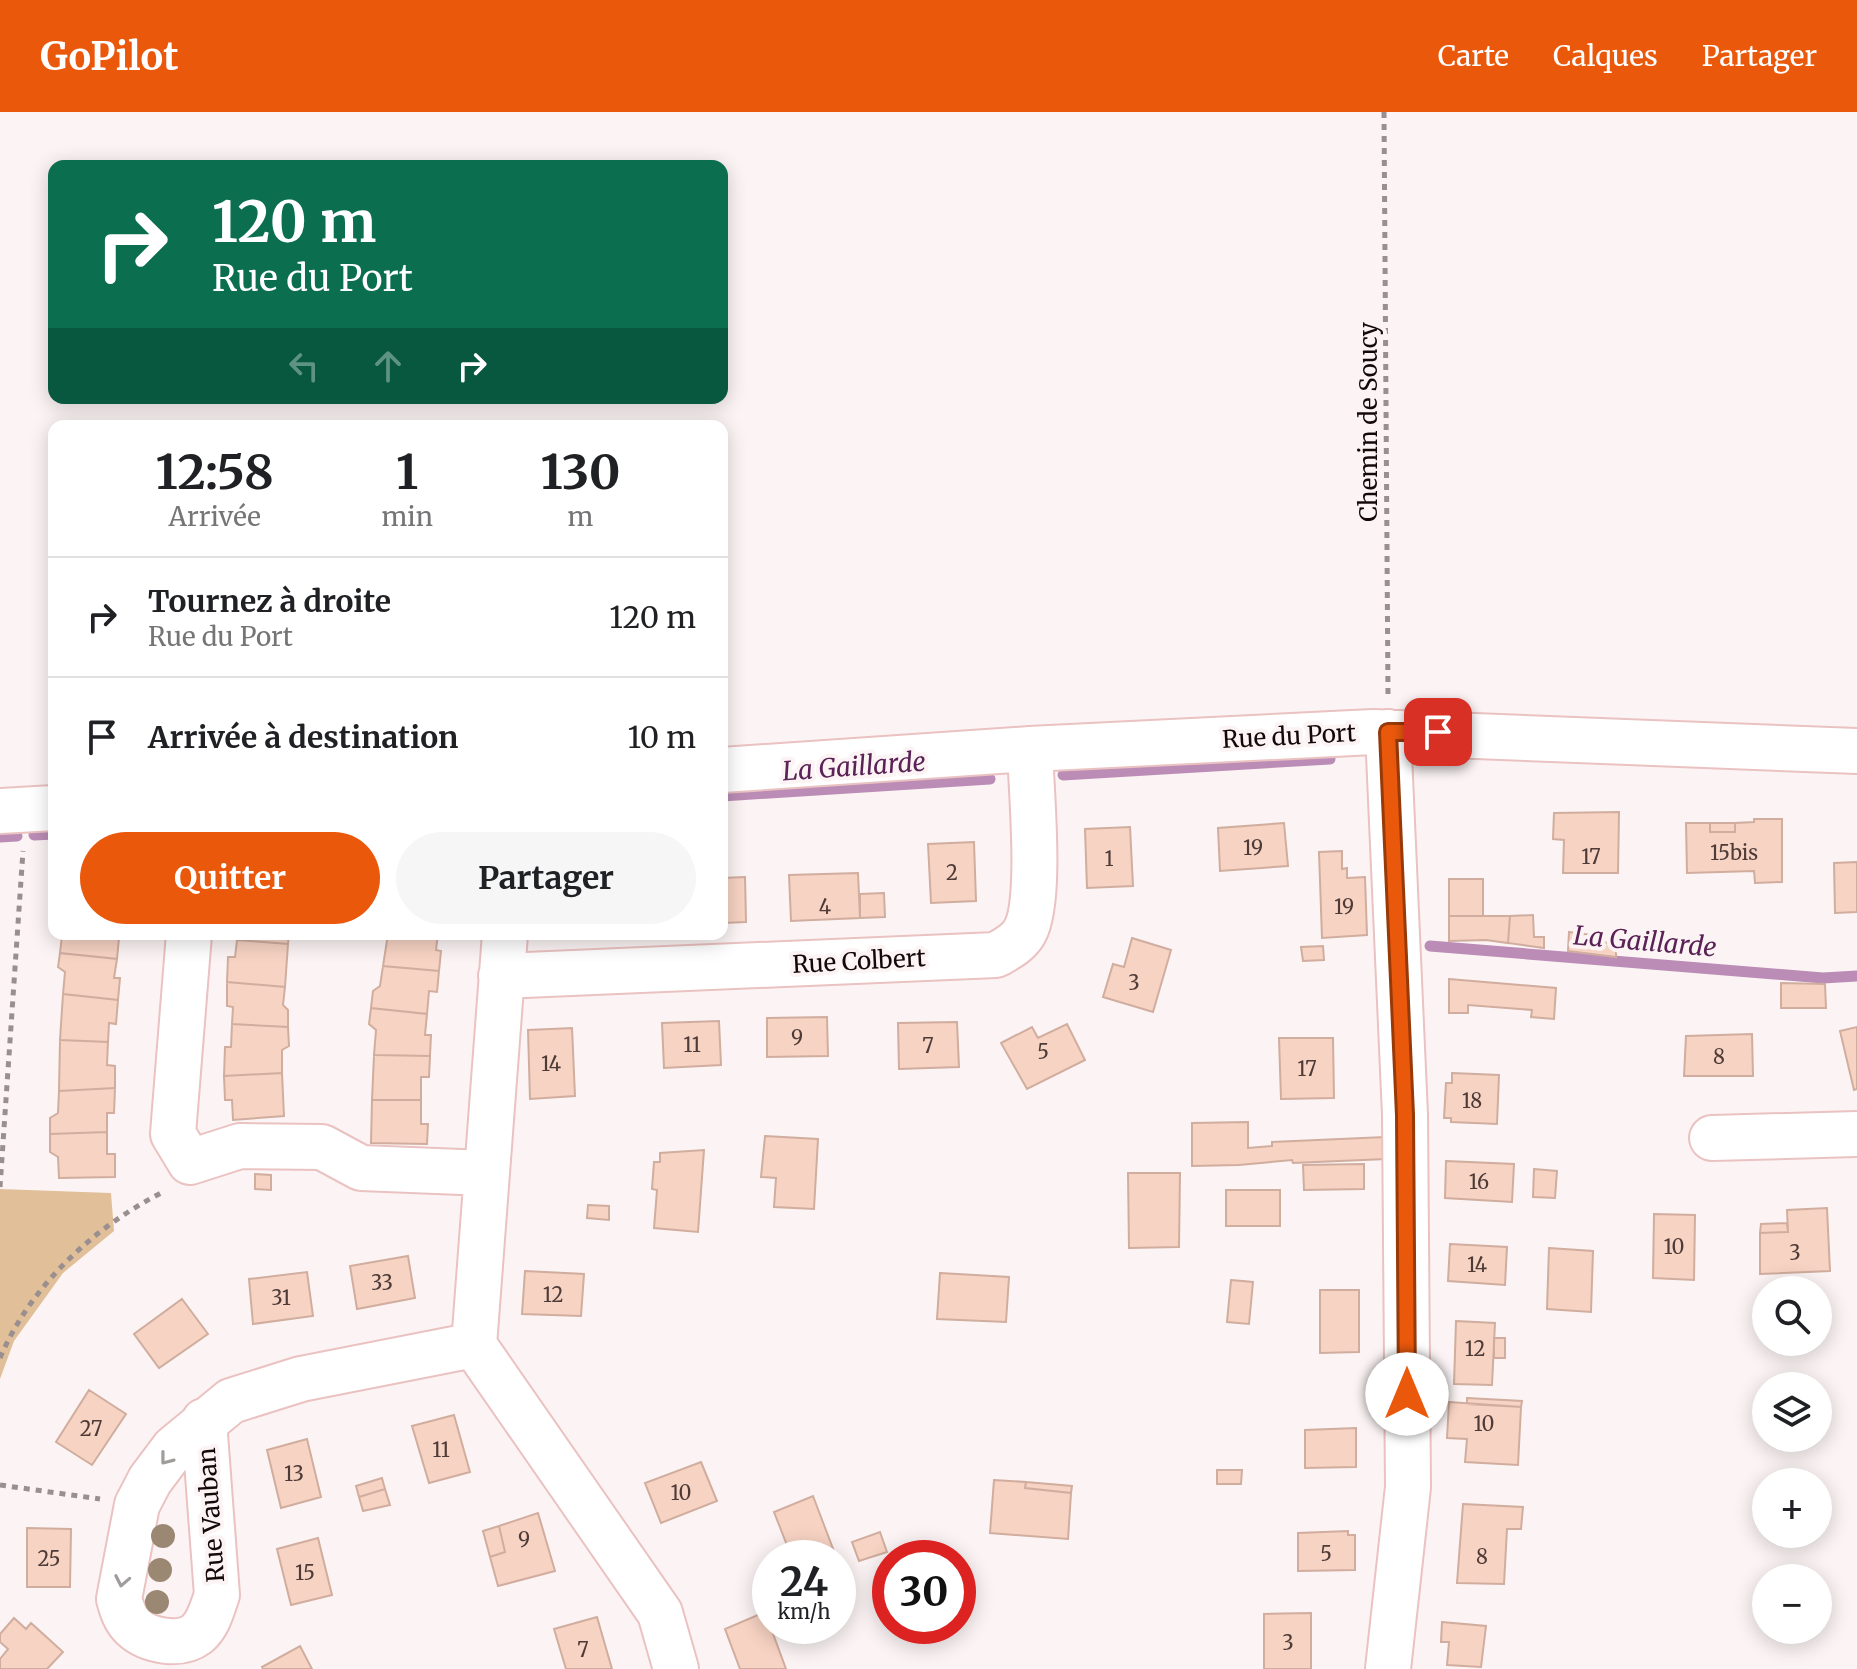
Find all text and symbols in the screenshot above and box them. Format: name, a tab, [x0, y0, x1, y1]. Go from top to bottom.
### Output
text: GoPilot	[40, 33, 179, 80]
text: Carte	[1438, 38, 1509, 74]
text: Calques	[1553, 38, 1658, 74]
text: Partager	[1702, 38, 1817, 74]
text: 120 m	[212, 187, 376, 257]
icon: right	[80, 192, 184, 296]
text: Rue du Port	[212, 256, 413, 301]
street label: Chemin de Soucy	[1353, 322, 1384, 522]
icon: left	[282, 344, 326, 388]
icon: ahead	[366, 344, 410, 388]
icon: right	[450, 344, 494, 388]
text: 12:58	[156, 442, 274, 502]
text: 1	[396, 442, 418, 502]
text: 130	[540, 442, 620, 502]
text: Arrivée	[169, 500, 261, 533]
text: min	[381, 500, 433, 533]
text: m	[568, 500, 593, 533]
text: Tournez à droite	[148, 582, 391, 620]
icon: right	[80, 595, 124, 639]
text: 120 m	[609, 598, 696, 636]
text: Rue du Port	[148, 620, 293, 653]
pin	[1404, 698, 1472, 766]
icon: arrive	[1416, 710, 1460, 754]
icon: arrive	[80, 715, 124, 759]
street label: Rue du Port	[1221, 717, 1357, 755]
text: Arrivée à destination	[148, 718, 458, 756]
text: 10 m	[628, 718, 696, 756]
water label: La Gaillarde	[781, 745, 927, 787]
button: Quitter	[80, 832, 380, 924]
button: Partager	[396, 832, 696, 924]
house number: 19	[1243, 835, 1263, 860]
house number: 15bis	[1710, 840, 1758, 865]
house number: 17	[1581, 844, 1601, 869]
house number: 1	[1104, 846, 1114, 871]
house number: 2	[946, 860, 958, 885]
house number: 4	[819, 894, 831, 919]
house number: 19	[1334, 894, 1354, 919]
water label: La Gaillarde	[1572, 918, 1718, 964]
street label: Rue Colbert	[791, 942, 927, 980]
house number: 3	[1128, 970, 1140, 995]
house number: 9	[791, 1025, 803, 1050]
house number: 11	[683, 1032, 701, 1057]
house number: 7	[922, 1033, 934, 1058]
house number: 5	[1037, 1039, 1049, 1064]
house number: 8	[1713, 1044, 1725, 1069]
house number: 14	[541, 1051, 561, 1076]
house number: 17	[1297, 1056, 1317, 1081]
house number: 18	[1462, 1088, 1482, 1113]
house number: 16	[1469, 1169, 1489, 1194]
house number: 10	[1663, 1234, 1685, 1259]
house number: 3	[1789, 1240, 1801, 1265]
house number: 14	[1467, 1252, 1487, 1277]
house number: 33	[371, 1270, 393, 1295]
map controls	[1752, 1276, 1832, 1644]
button: search	[1752, 1276, 1832, 1356]
house number: 12	[543, 1282, 563, 1307]
house number: 31	[271, 1285, 291, 1310]
house number: 12	[1465, 1336, 1485, 1361]
position arrow	[1365, 1352, 1449, 1436]
button: layers	[1752, 1372, 1832, 1452]
house number: 10	[1473, 1411, 1495, 1436]
house number: 27	[80, 1416, 102, 1441]
house number: 11	[432, 1437, 450, 1462]
street label: Rue Vauban	[191, 1447, 231, 1583]
one-way arrow	[161, 1450, 175, 1465]
house number: 13	[284, 1461, 304, 1486]
button: +	[1752, 1468, 1832, 1548]
house number: 10	[670, 1480, 692, 1505]
house number: 9	[518, 1527, 530, 1552]
speed limit sign: 30	[872, 1540, 976, 1644]
house number: 5	[1320, 1541, 1332, 1566]
house number: 8	[1476, 1544, 1488, 1569]
house number: 25	[38, 1546, 60, 1571]
text: 24	[780, 1557, 828, 1607]
house number: 15	[295, 1560, 315, 1585]
button: −	[1752, 1564, 1832, 1644]
one-way arrow	[115, 1574, 132, 1588]
text: km/h	[778, 1599, 830, 1624]
house number: 3	[1282, 1630, 1294, 1655]
house number: 7	[577, 1637, 589, 1662]

